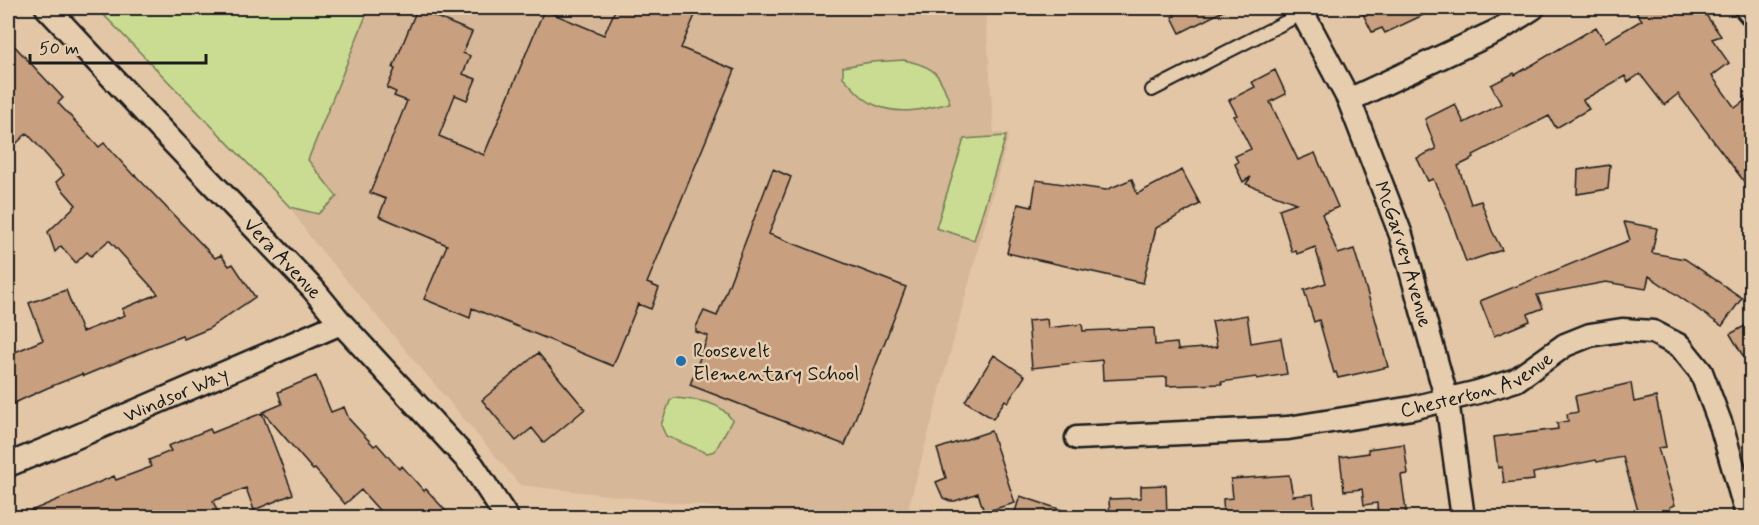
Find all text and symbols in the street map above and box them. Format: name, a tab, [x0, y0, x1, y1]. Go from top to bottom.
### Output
scale bar	[30, 27, 206, 65]
text: 50 m	[39, 37, 79, 61]
street label: McGarvey Avenue	[1367, 177, 1438, 331]
street label: Vera Avenue	[237, 212, 328, 305]
place label: Roosevelt Elementary School	[693, 338, 859, 388]
street label: Chesterton Avenue	[1399, 346, 1559, 425]
marker: Roosevelt Elementary School	[674, 354, 688, 368]
street label: Windsor Way	[120, 361, 233, 430]

